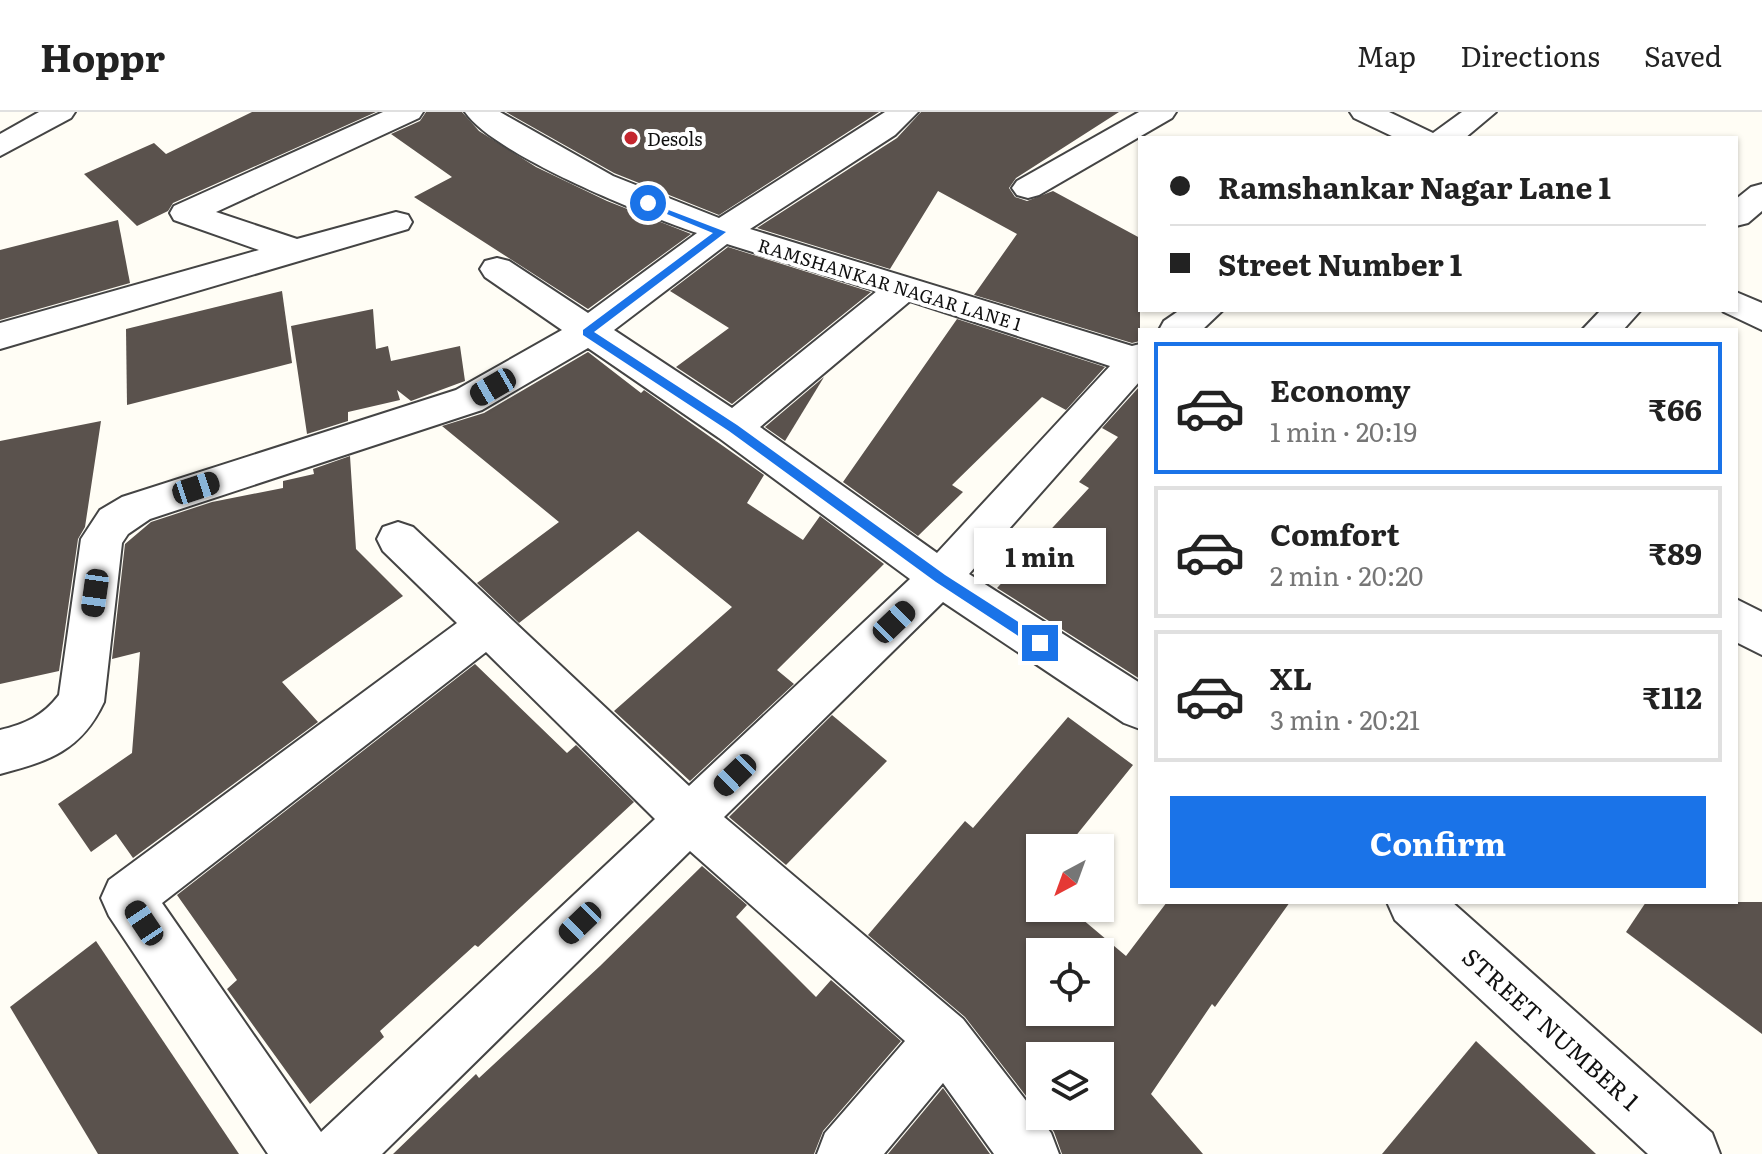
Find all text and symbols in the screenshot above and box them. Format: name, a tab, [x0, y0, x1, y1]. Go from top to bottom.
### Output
text: Hoppr	[40, 27, 165, 84]
text: Map	[1357, 34, 1416, 76]
text: Directions	[1460, 34, 1600, 76]
text: Saved	[1644, 34, 1722, 76]
place label: Desols	[647, 125, 702, 152]
marker: Desols	[622, 129, 640, 147]
text: Ramshankar Nagar Lane 1	[1218, 164, 1611, 208]
route start	[630, 185, 666, 221]
street label: RAMSHANKAR NAGAR LANE 1	[755, 231, 1025, 337]
text: Street Number 1	[1218, 241, 1462, 285]
car	[466, 365, 520, 409]
text: Economy	[1270, 367, 1410, 411]
icon: car	[1174, 372, 1246, 444]
text: ₹66	[1649, 386, 1702, 430]
text: 1 min · 20:19	[1270, 411, 1417, 450]
car	[169, 469, 223, 507]
text: Comfort	[1270, 511, 1400, 555]
icon: car	[1174, 516, 1246, 588]
callout: 1 min	[974, 527, 1106, 583]
text: ₹89	[1649, 530, 1702, 574]
text: 1 min	[1005, 536, 1075, 575]
text: 2 min · 20:20	[1270, 555, 1423, 594]
car	[80, 568, 110, 618]
car	[868, 597, 920, 647]
route end	[1022, 625, 1058, 661]
text: XL	[1270, 655, 1312, 699]
icon: car	[1174, 660, 1246, 732]
text: ₹112	[1643, 674, 1702, 718]
text: 3 min · 20:21	[1270, 699, 1420, 738]
car	[709, 750, 761, 800]
button: Confirm	[1170, 796, 1706, 888]
north arrow	[1026, 834, 1114, 922]
map controls	[1026, 834, 1114, 1130]
car	[121, 896, 167, 950]
car	[554, 898, 606, 948]
button: locate	[1026, 938, 1114, 1026]
street label: STREET NUMBER 1	[1456, 939, 1649, 1117]
button: layers	[1026, 1042, 1114, 1130]

